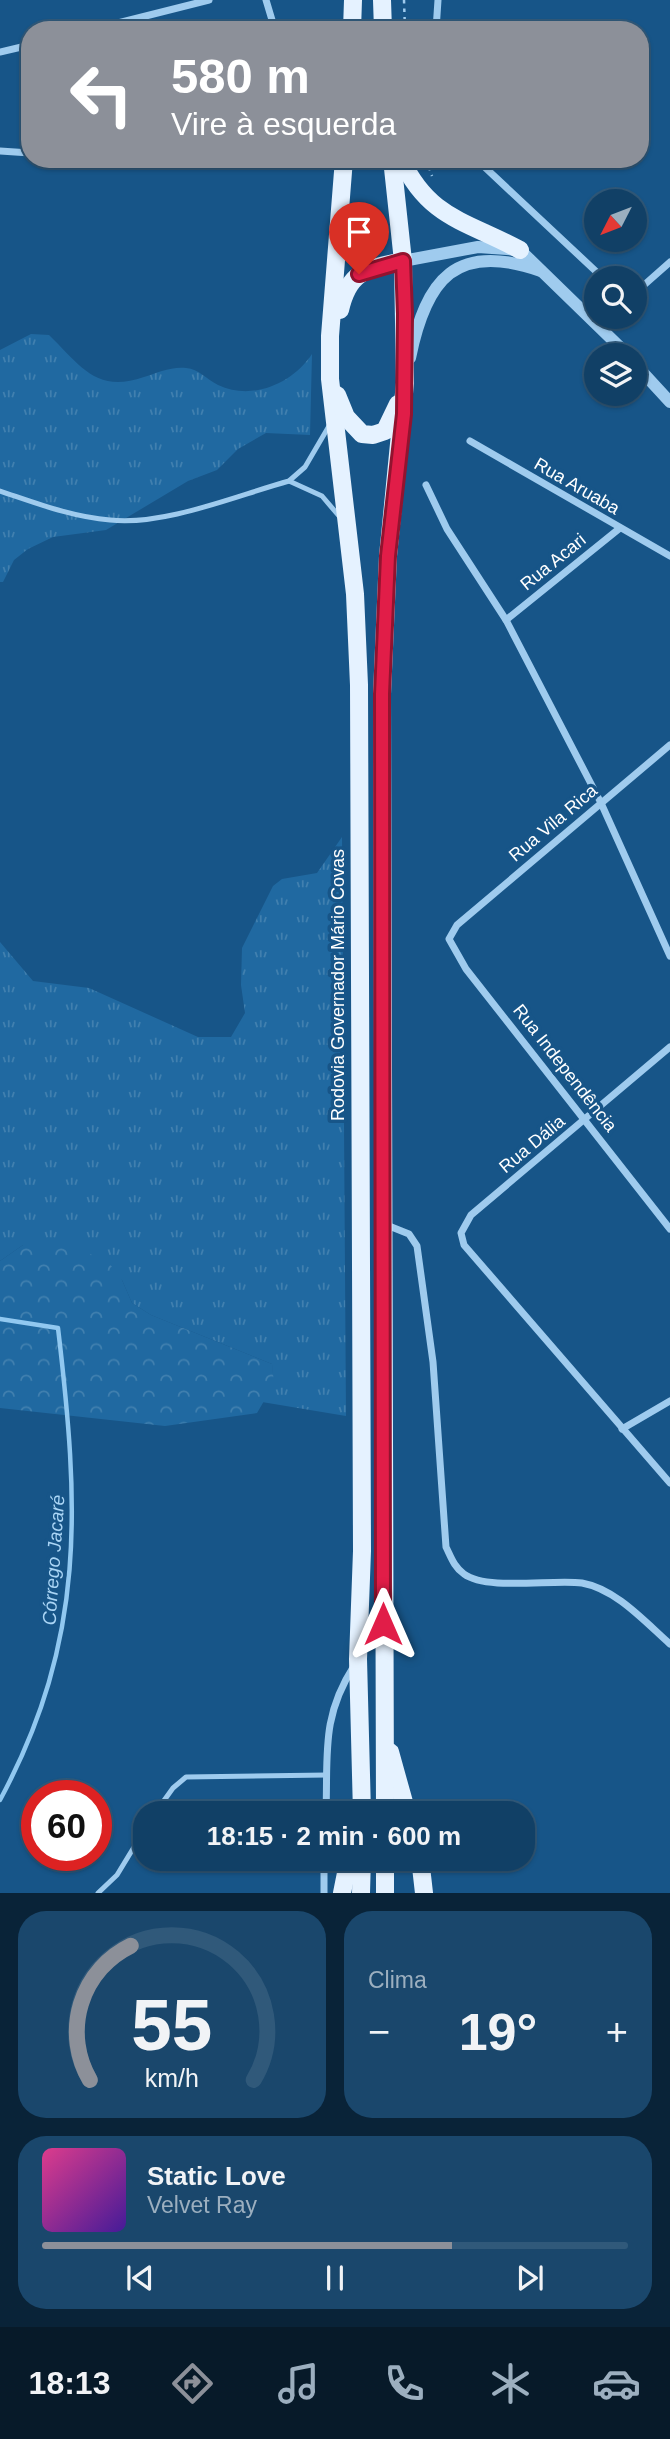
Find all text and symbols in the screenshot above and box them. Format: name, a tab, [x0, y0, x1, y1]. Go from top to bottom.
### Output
icon: left	[56, 49, 147, 140]
text: 580 m	[171, 49, 310, 103]
text: Vire à esquerda	[171, 106, 396, 142]
north arrow	[584, 189, 648, 252]
map controls	[584, 189, 647, 406]
pin	[329, 202, 389, 274]
icon: arrive	[340, 213, 378, 251]
button: search	[584, 266, 647, 329]
button: layers	[584, 343, 647, 406]
street label: Rua Aruaba	[531, 454, 624, 519]
street label: Rua Acari	[516, 530, 590, 594]
street label: Rua Vila Rica	[505, 780, 602, 866]
street label: Rodovia Governador Mário Covas	[328, 849, 348, 1121]
street label: Rua Independência	[509, 1000, 622, 1136]
street label: Rua Dália	[495, 1110, 569, 1177]
water label: Córrego Jacaré	[38, 1494, 69, 1626]
position arrow	[346, 1587, 420, 1661]
speed limit sign: 60	[21, 1780, 112, 1871]
text: 18:15 · 2 min · 600 m	[207, 1821, 461, 1851]
text: Clima	[368, 1967, 427, 1993]
text: 55	[132, 1985, 212, 2066]
text: 19°	[459, 2003, 537, 2061]
text: −	[368, 2011, 390, 2053]
text: +	[606, 2011, 628, 2053]
text: km/h	[145, 2064, 199, 2092]
text: Static Love	[147, 2161, 286, 2191]
text: Velvet Ray	[147, 2192, 257, 2218]
icon: previous	[121, 2259, 159, 2297]
icon: pause	[316, 2259, 354, 2297]
icon: next	[511, 2259, 549, 2297]
icon: directions	[168, 2359, 217, 2408]
icon: music	[274, 2359, 323, 2408]
icon: phone	[380, 2359, 429, 2408]
icon: climate	[486, 2359, 535, 2408]
icon: car	[592, 2359, 641, 2408]
text: 18:13	[29, 2365, 110, 2401]

